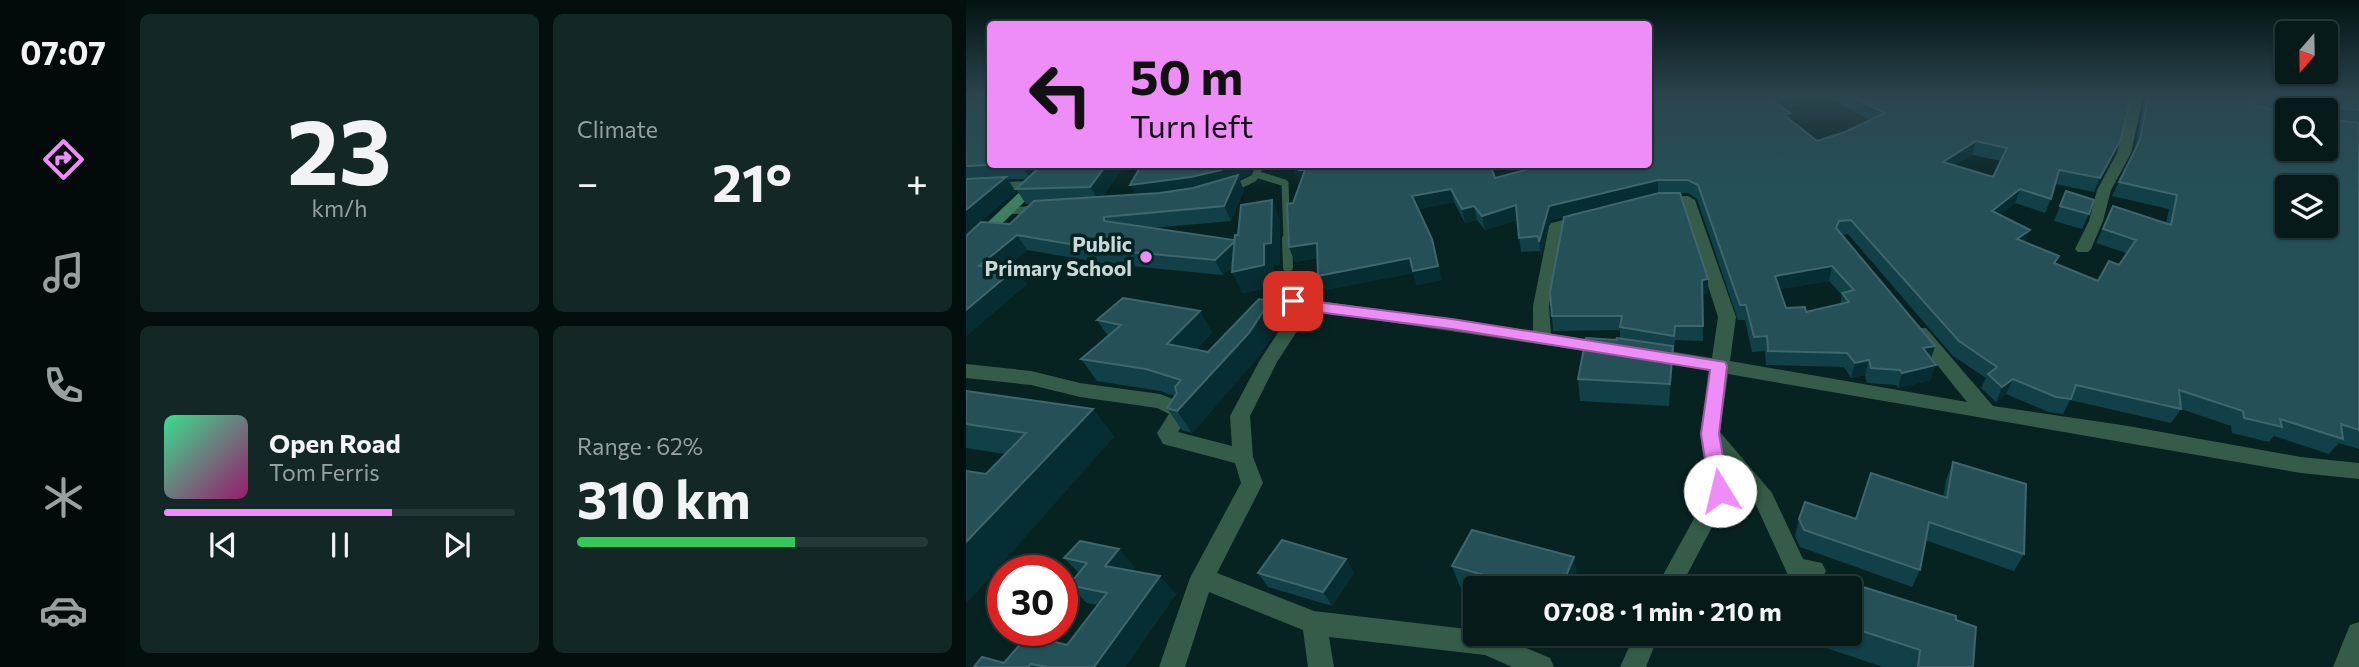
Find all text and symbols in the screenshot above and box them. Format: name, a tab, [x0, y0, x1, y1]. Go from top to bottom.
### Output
north arrow	[2275, 21, 2338, 84]
map controls	[2275, 21, 2338, 238]
text: 07:07	[20, 32, 106, 72]
text: 50 m	[1130, 45, 1243, 105]
icon: left	[1015, 49, 1106, 140]
text: 23	[287, 92, 392, 204]
button: search	[2275, 98, 2338, 161]
text: Turn left	[1130, 105, 1254, 145]
text: Climate	[577, 115, 658, 143]
icon: directions	[39, 135, 88, 184]
text: 21°	[712, 149, 792, 213]
text: −	[577, 158, 599, 205]
text: +	[906, 158, 928, 205]
button: layers	[2275, 175, 2338, 238]
text: km/h	[312, 194, 367, 222]
place label: Public Primary School	[985, 231, 1132, 280]
icon: music	[39, 248, 88, 297]
marker: Public Primary School	[1138, 249, 1154, 265]
pin	[1263, 271, 1323, 331]
icon: arrive	[1274, 282, 1312, 320]
icon: phone	[39, 361, 88, 410]
text: Open Road	[269, 427, 401, 458]
text: Range · 62%	[577, 432, 703, 460]
position arrow	[1683, 454, 1757, 528]
text: Tom Ferris	[269, 458, 380, 486]
text: 310 km	[577, 466, 751, 530]
icon: climate	[39, 473, 88, 522]
icon: previous	[204, 526, 242, 564]
icon: pause	[321, 526, 359, 564]
icon: next	[438, 526, 476, 564]
speed limit sign: 30	[987, 555, 1078, 646]
icon: car	[39, 586, 88, 635]
text: 07:08 · 1 min · 210 m	[1543, 595, 1782, 626]

